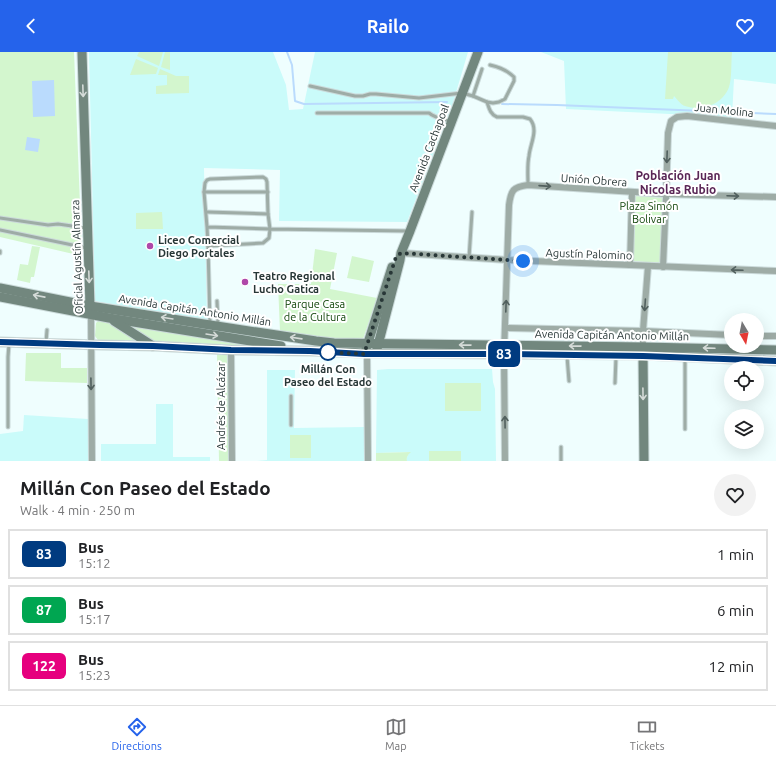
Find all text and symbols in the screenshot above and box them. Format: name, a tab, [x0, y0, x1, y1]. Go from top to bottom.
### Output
icon: back	[20, 15, 42, 37]
icon: heart	[734, 15, 756, 37]
text: Railo	[367, 16, 409, 36]
one-way arrow	[80, 84, 87, 97]
street label: Juan Molina	[694, 101, 754, 119]
street label: Avenida Cachapoal	[407, 102, 451, 193]
one-way arrow	[664, 150, 671, 163]
district label: Población Juan Nicolas Rubio	[635, 169, 721, 196]
street label: Unión Obrera	[560, 172, 628, 188]
one-way arrow	[538, 183, 551, 190]
one-way arrow	[726, 192, 739, 200]
street label: Oficial Agustín Almarza	[69, 200, 85, 314]
park label: Plaza Simón Bolivar	[620, 200, 679, 225]
place label: Liceo Comercial Diego Portales	[158, 234, 240, 259]
marker: Liceo Comercial Diego Portales	[145, 241, 155, 251]
street label: Agustín Palomino	[545, 246, 633, 262]
your location	[513, 251, 533, 271]
one-way arrow	[731, 266, 744, 273]
one-way arrow	[86, 270, 93, 283]
place label: Teatro Regional Lucho Gatica	[253, 270, 335, 295]
marker: Teatro Regional Lucho Gatica	[240, 277, 250, 287]
one-way arrow	[32, 291, 45, 299]
street label: Avenida Capitán Antonio Millán	[118, 292, 272, 328]
park label: Parque Casa de la Cultura	[284, 298, 346, 323]
one-way arrow	[642, 298, 649, 311]
one-way arrow	[502, 300, 510, 313]
north arrow	[724, 313, 764, 353]
map controls	[724, 313, 764, 449]
one-way arrow	[161, 314, 174, 322]
street label: Avenida Capitán Antonio Millán	[535, 328, 689, 342]
one-way arrow	[205, 331, 218, 339]
one-way arrow	[290, 334, 303, 342]
one-way arrow	[459, 341, 472, 348]
line badge: 83	[486, 341, 522, 367]
one-way arrow	[569, 342, 582, 350]
marker: Millán Con Paseo del Estado	[319, 343, 337, 361]
one-way arrow	[703, 345, 716, 352]
text: 83	[496, 346, 512, 362]
street label: Andrés de Alcázar	[215, 361, 227, 450]
button: locate	[724, 361, 764, 401]
place label: Millán Con Paseo del Estado	[284, 363, 372, 388]
one-way arrow	[87, 377, 95, 390]
one-way arrow	[639, 387, 647, 400]
button: layers	[724, 409, 764, 449]
one-way arrow	[501, 416, 508, 429]
button: heart	[714, 474, 756, 516]
text: Millán Con Paseo del Estado	[20, 477, 271, 499]
text: Walk · 4 min · 250 m	[20, 503, 135, 517]
text: Bus	[78, 539, 104, 556]
text: 83	[36, 546, 52, 562]
text: 1 min	[717, 546, 754, 563]
text: 15:12	[78, 556, 111, 570]
text: Bus	[78, 595, 104, 612]
text: 87	[36, 602, 52, 618]
text: 6 min	[717, 602, 754, 619]
text: 15:17	[78, 612, 111, 626]
text: Bus	[78, 651, 104, 668]
text: 122	[32, 658, 56, 674]
text: 12 min	[708, 658, 754, 675]
text: 15:23	[78, 668, 111, 682]
tab: Directions	[112, 716, 162, 752]
tab: Map	[385, 716, 407, 752]
tab: Tickets	[630, 716, 664, 752]

